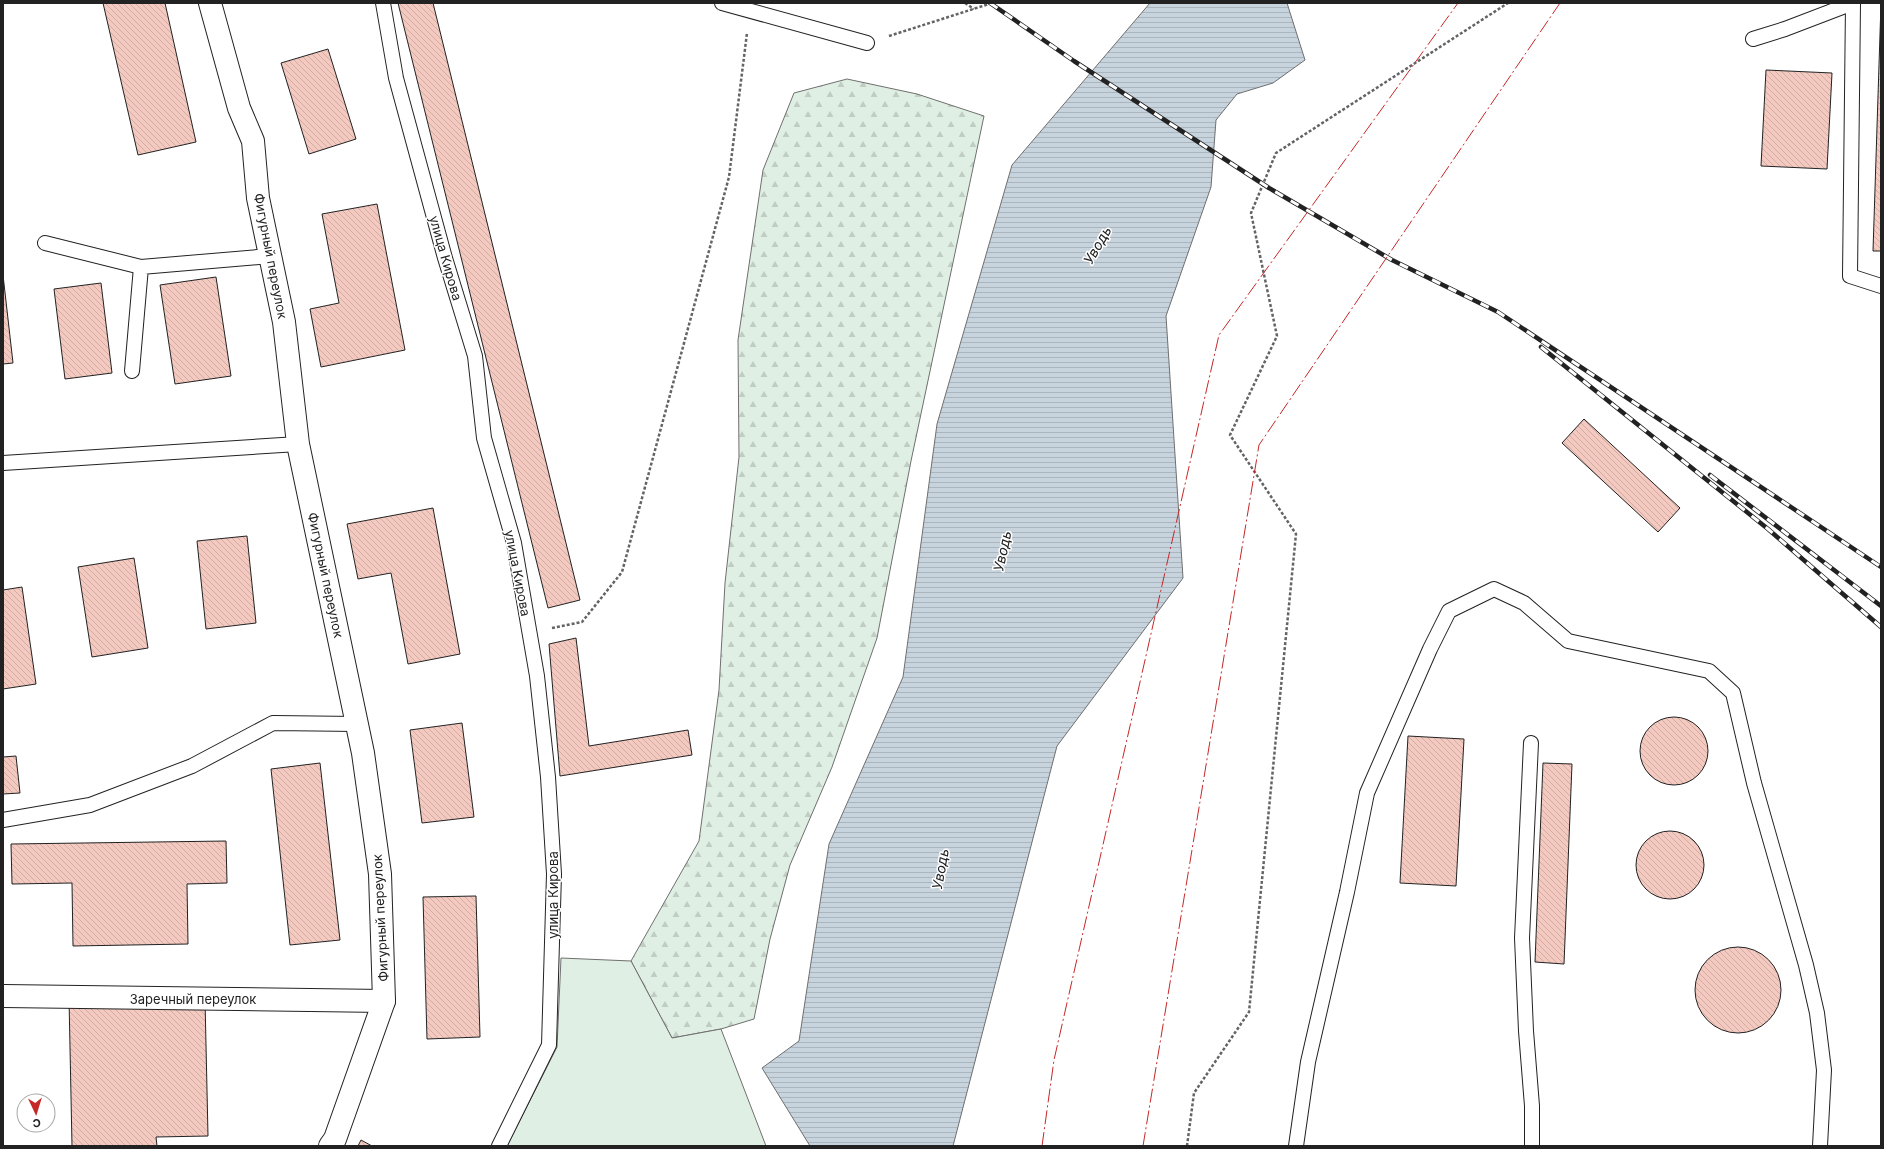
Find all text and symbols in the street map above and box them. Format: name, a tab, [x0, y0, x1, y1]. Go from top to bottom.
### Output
street label: Фигурный переулок	[251, 192, 291, 320]
street label: улица Кирова	[426, 214, 466, 302]
water label: Уводь	[1079, 223, 1115, 267]
street label: Фигурный переулок	[305, 511, 347, 639]
street label: улица Кирова	[502, 529, 534, 617]
water label: Уводь	[989, 529, 1015, 573]
water label: Уводь	[928, 847, 952, 891]
street label: улица Кирова	[545, 851, 561, 939]
street label: Фигурный переулок	[369, 854, 391, 982]
street label: Заречный переулок	[130, 991, 256, 1007]
north arrow	[16, 1093, 56, 1133]
text: С	[32, 1116, 41, 1130]

